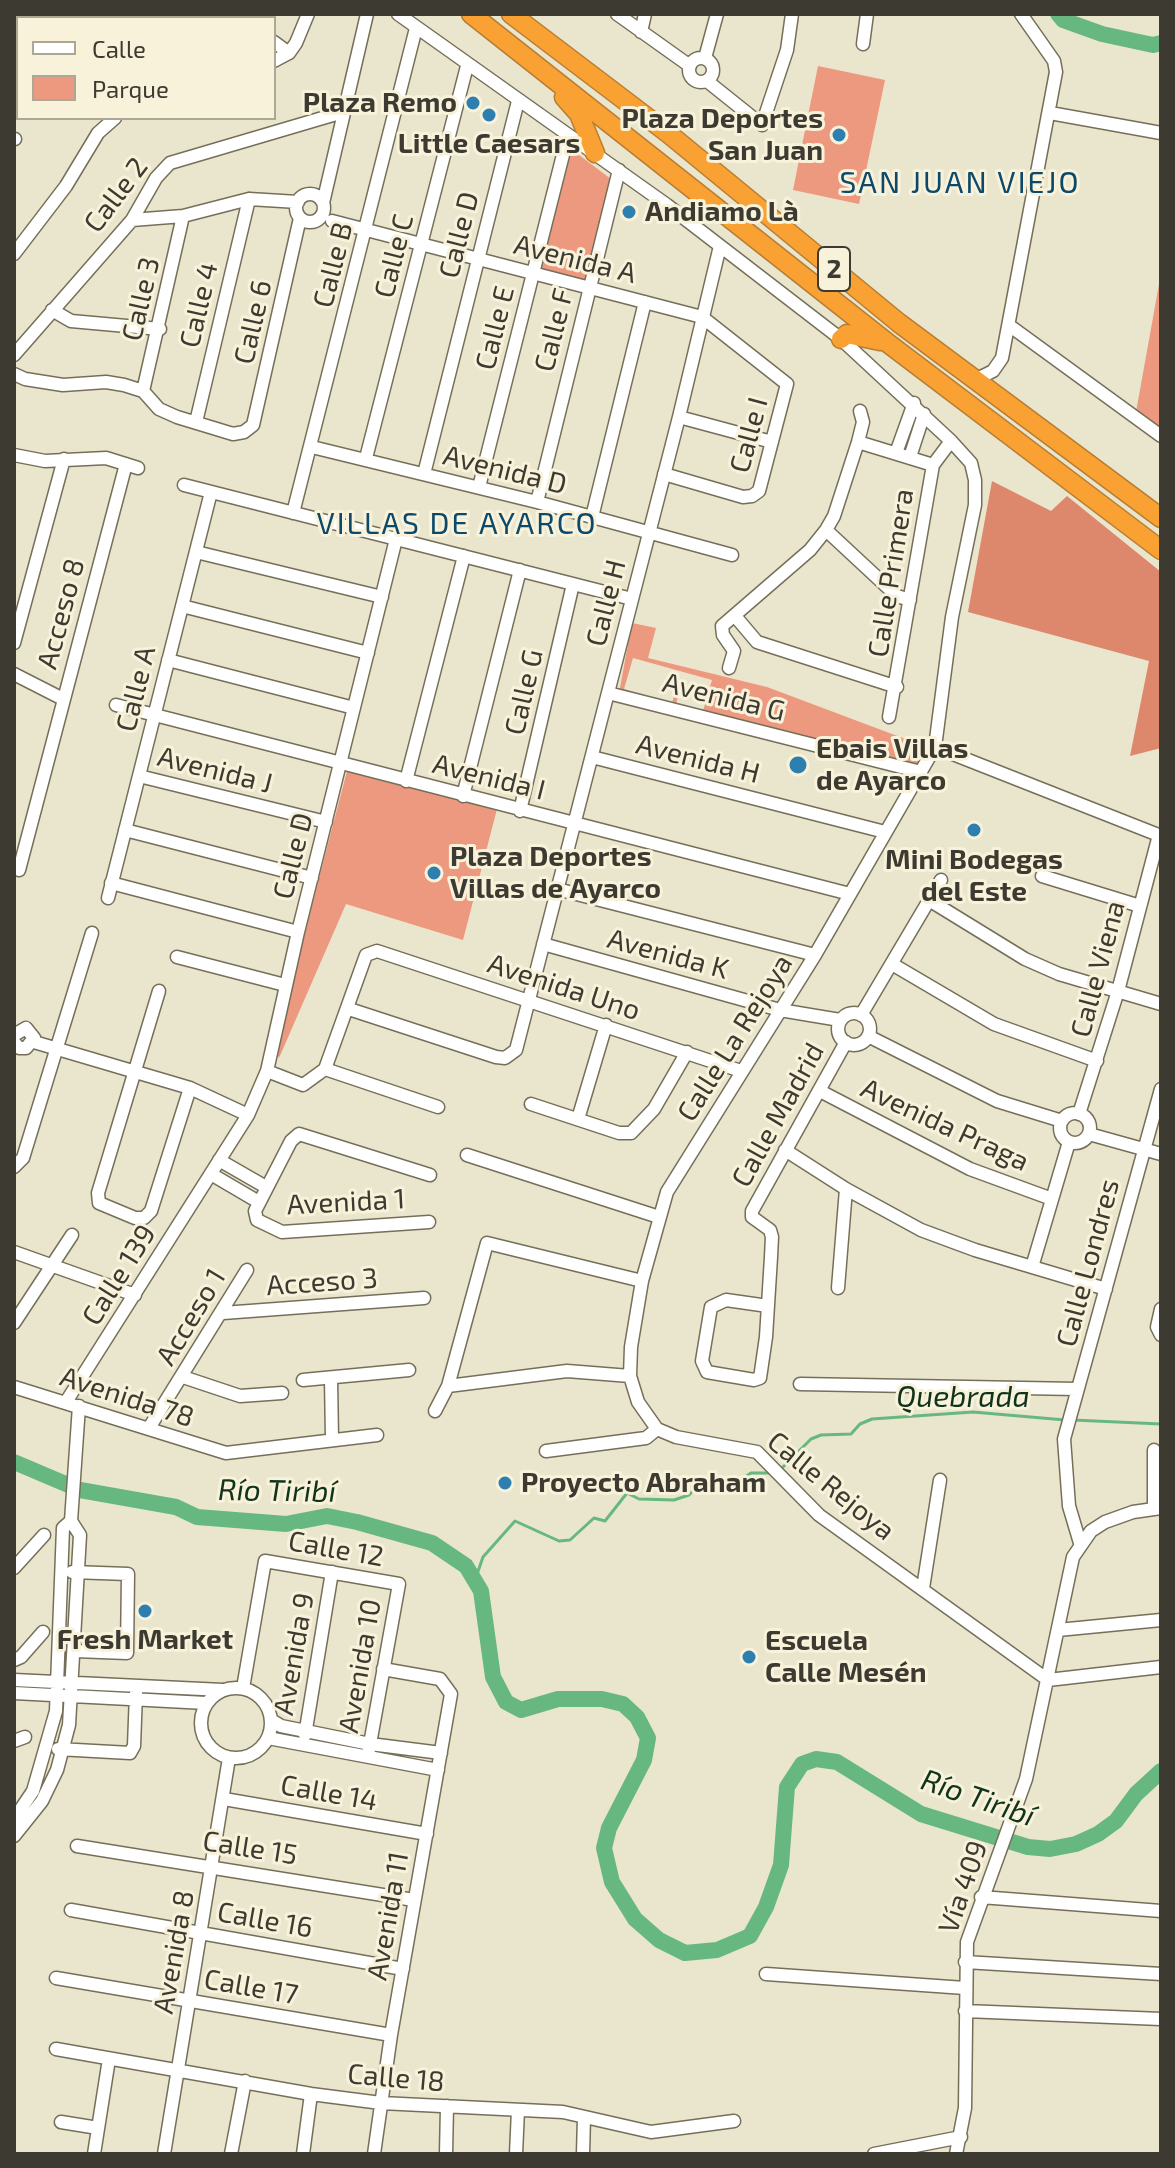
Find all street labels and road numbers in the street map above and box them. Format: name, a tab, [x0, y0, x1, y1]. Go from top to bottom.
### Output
street label: Calle 2	[77, 151, 155, 239]
street label: Calle D	[432, 188, 486, 282]
street label: Calle C	[367, 211, 421, 301]
street label: Calle B	[306, 219, 360, 311]
street label: Avenida A	[510, 228, 640, 290]
road number: 2	[818, 247, 850, 291]
street label: Calle 3	[115, 254, 167, 344]
street label: Calle 4	[173, 259, 225, 351]
street label: Calle 6	[227, 277, 279, 367]
street label: Calle E	[468, 283, 522, 373]
street label: Calle F	[527, 285, 581, 375]
street label: Calle I	[723, 394, 775, 476]
street label: Avenida D	[440, 438, 570, 502]
street label: Calle Primera	[861, 486, 921, 660]
street label: Acceso 8	[30, 555, 92, 673]
street label: Calle H	[579, 556, 633, 650]
street label: Calle A	[109, 643, 163, 735]
street label: Calle G	[498, 646, 550, 738]
street label: Avenida G	[659, 666, 789, 728]
street label: Avenida H	[633, 727, 763, 791]
street label: Avenida J	[154, 740, 276, 800]
street label: Avenida I	[429, 747, 549, 807]
street label: Calle D	[266, 809, 320, 903]
street label: Calle Viena	[1064, 897, 1132, 1041]
street label: Avenida K	[604, 922, 732, 986]
street label: Avenida Uno	[484, 947, 644, 1027]
street label: Calle La Rejoya	[670, 948, 800, 1128]
street label: Calle Madrid	[725, 1037, 831, 1193]
street label: Avenida Praga	[856, 1071, 1034, 1179]
street label: Calle Londres	[1050, 1176, 1126, 1350]
street label: Avenida 1	[286, 1182, 406, 1222]
street label: Calle 139	[75, 1219, 163, 1331]
street label: Acceso 3	[265, 1261, 379, 1303]
street label: Acceso 1	[149, 1263, 233, 1371]
street label: Avenida 78	[56, 1360, 198, 1434]
street label: Calle Rejoya	[761, 1424, 901, 1548]
street label: Calle 12	[286, 1524, 386, 1574]
street label: Avenida 9	[267, 1590, 321, 1718]
street label: Avenida 10	[332, 1596, 388, 1736]
street label: Calle 14	[278, 1768, 380, 1818]
street label: Calle 15	[200, 1824, 300, 1872]
street label: Vía 409	[932, 1836, 994, 1938]
street label: Avenida 11	[360, 1849, 416, 1983]
street label: Avenida 8	[147, 1888, 201, 2016]
street label: Calle 16	[215, 1895, 315, 1945]
street label: Calle 17	[201, 1962, 301, 2012]
street label: Calle 18	[346, 2057, 446, 2099]

